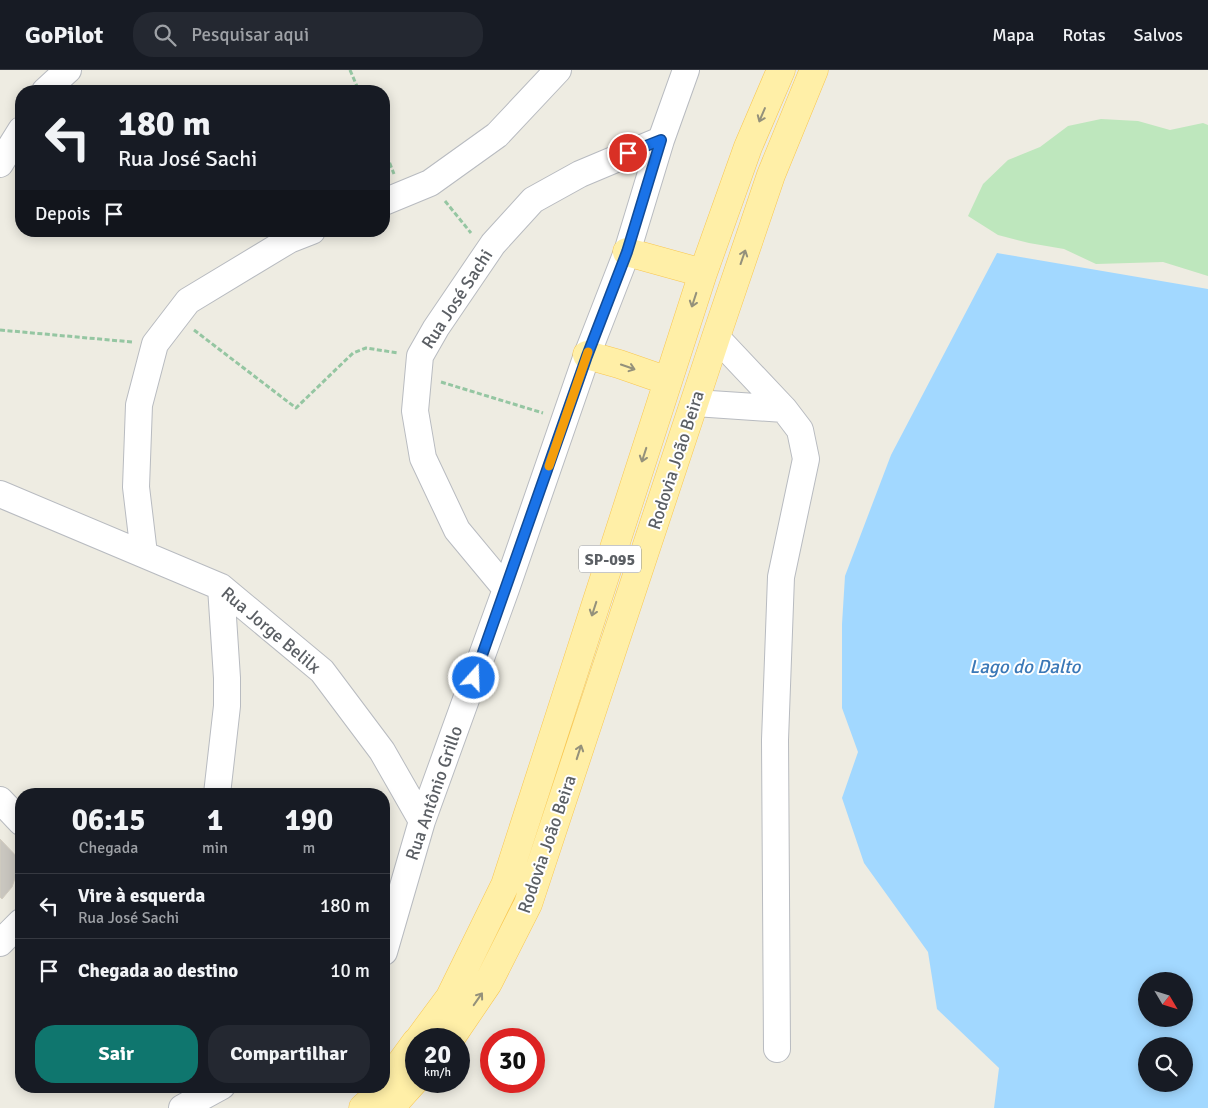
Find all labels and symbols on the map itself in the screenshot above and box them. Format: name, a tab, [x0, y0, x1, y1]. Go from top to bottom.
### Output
one-way arrow	[757, 107, 767, 122]
pin	[607, 132, 649, 174]
street label: Rua José Sachi	[417, 245, 497, 353]
one-way arrow	[739, 250, 748, 265]
one-way arrow	[689, 292, 698, 307]
one-way arrow	[620, 363, 635, 372]
street label: Rodovia João Beira	[643, 388, 709, 532]
one-way arrow	[639, 446, 648, 462]
road number: SP-095	[579, 546, 641, 572]
street label: Rua Jorge Belilx	[217, 582, 326, 679]
one-way arrow	[589, 601, 598, 617]
position arrow	[447, 651, 499, 703]
water label: Lago do Dalto	[970, 655, 1082, 679]
street label: Rua Antônio Grillo	[401, 723, 467, 863]
one-way arrow	[575, 745, 584, 760]
street label: Rodovia João Beira	[513, 772, 581, 916]
north arrow	[1138, 972, 1192, 1028]
one-way arrow	[473, 992, 483, 1006]
speed limit sign: 30	[480, 1028, 545, 1093]

